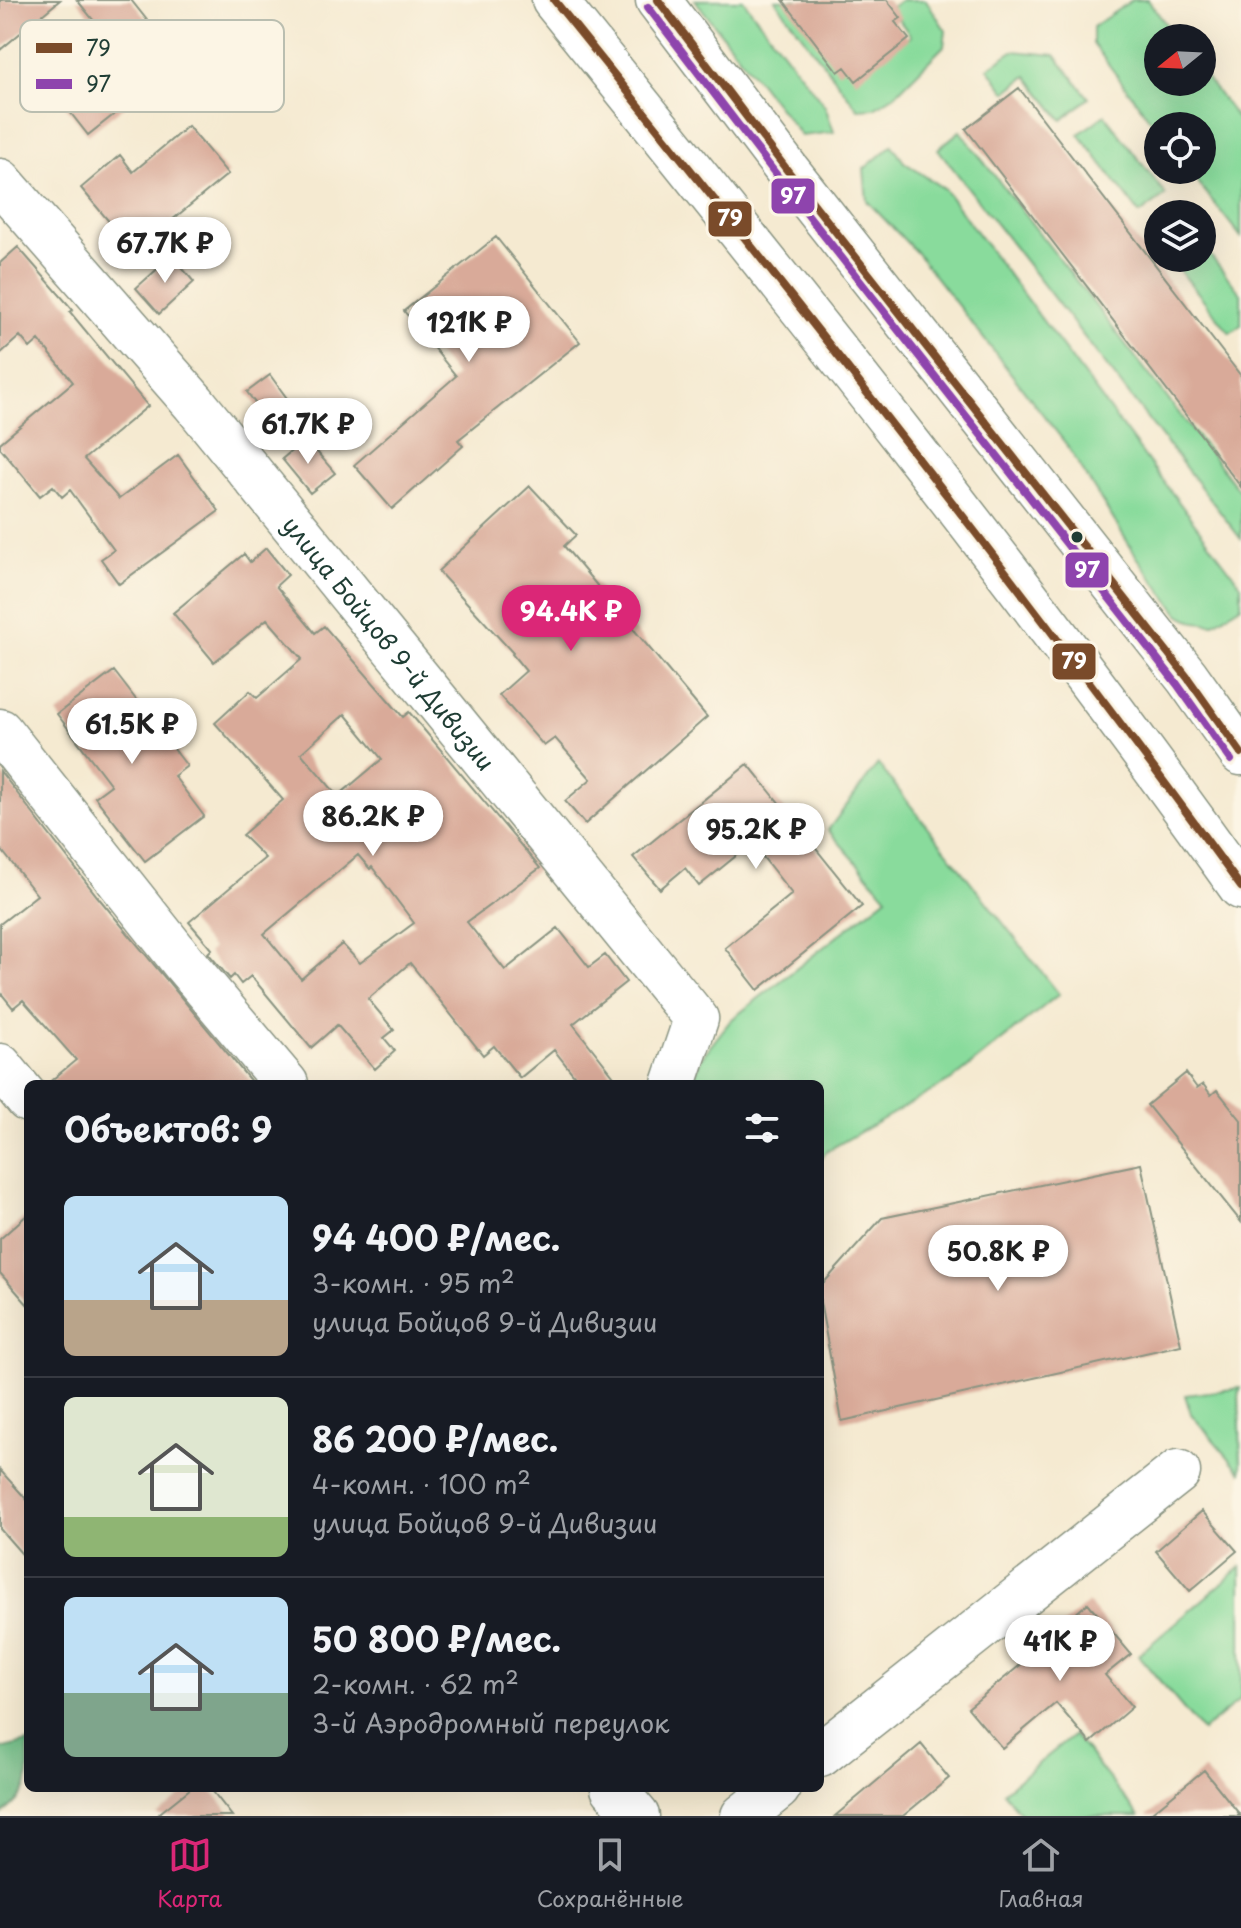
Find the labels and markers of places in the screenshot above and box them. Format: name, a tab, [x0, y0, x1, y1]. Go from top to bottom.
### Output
pin: 67.7K ₽	[91, 217, 239, 285]
pin: 121K ₽	[404, 296, 534, 364]
pin: 61.7K ₽	[234, 398, 382, 466]
unlabelled marker	[1069, 529, 1085, 545]
pin: 94.4K ₽	[497, 585, 645, 653]
pin: 61.5K ₽	[58, 698, 206, 766]
pin: 86.2K ₽	[299, 790, 447, 858]
pin: 95.2K ₽	[682, 803, 830, 871]
pin: 50.8K ₽	[924, 1225, 1072, 1293]
pin: 41K ₽	[1004, 1615, 1116, 1683]

